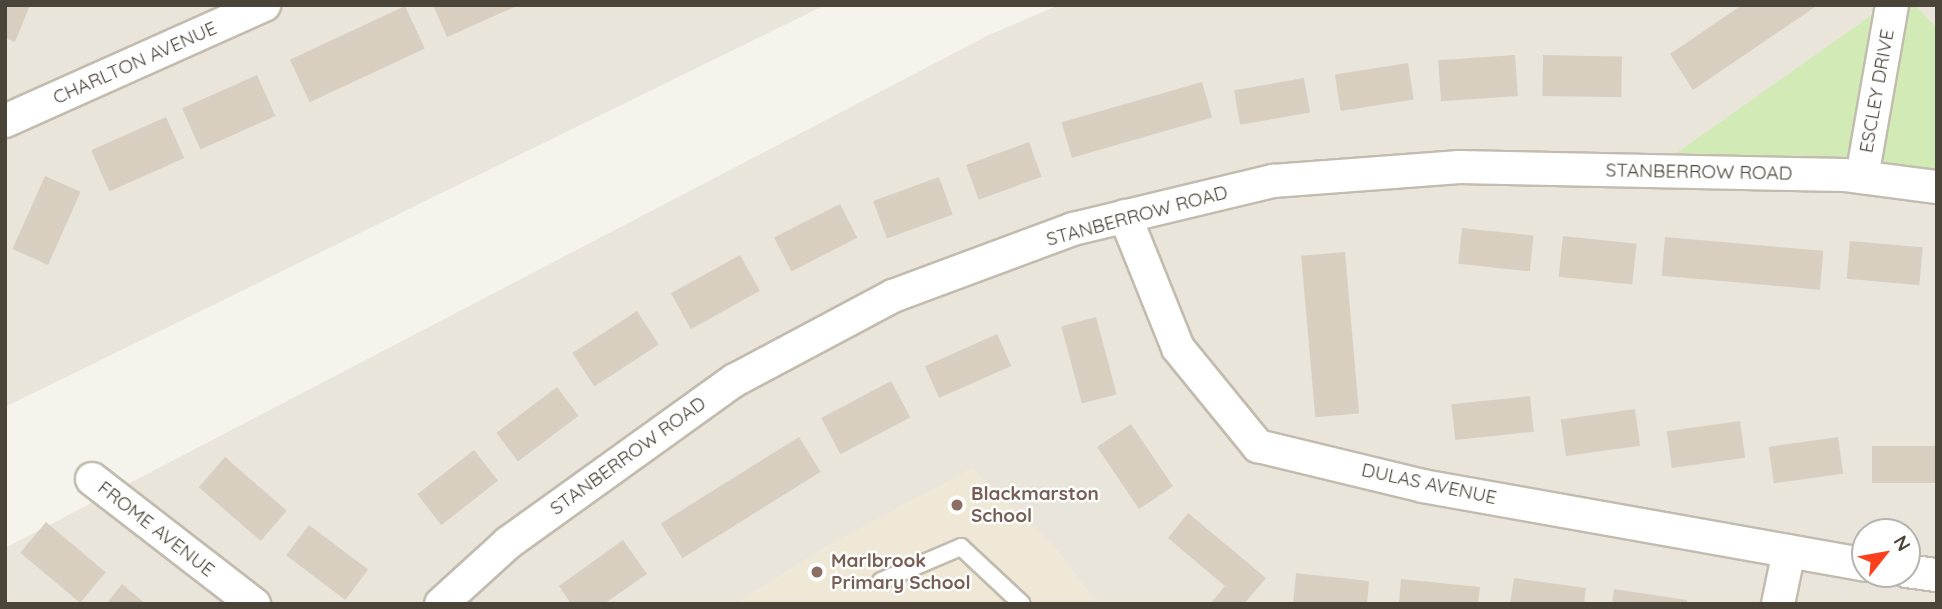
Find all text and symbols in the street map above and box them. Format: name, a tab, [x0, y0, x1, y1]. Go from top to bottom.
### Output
street label: CHARLTON AVENUE	[50, 17, 220, 109]
street label: ESCLEY DRIVE	[1855, 27, 1899, 155]
street label: STANBERROW ROAD	[1605, 159, 1793, 185]
street label: STANBERROW ROAD	[1044, 181, 1230, 251]
street label: STANBERROW ROAD	[546, 392, 710, 520]
street label: DULAS AVENUE	[1359, 459, 1499, 509]
street label: FROME AVENUE	[93, 476, 219, 582]
place label: Blackmarston School	[971, 483, 1099, 527]
marker: Blackmarston School	[949, 497, 965, 513]
north arrow	[1851, 518, 1921, 588]
text: N	[1888, 531, 1916, 555]
place label: Marlbrook Primary School	[831, 550, 971, 594]
marker: Marlbrook Primary School	[809, 564, 825, 580]

